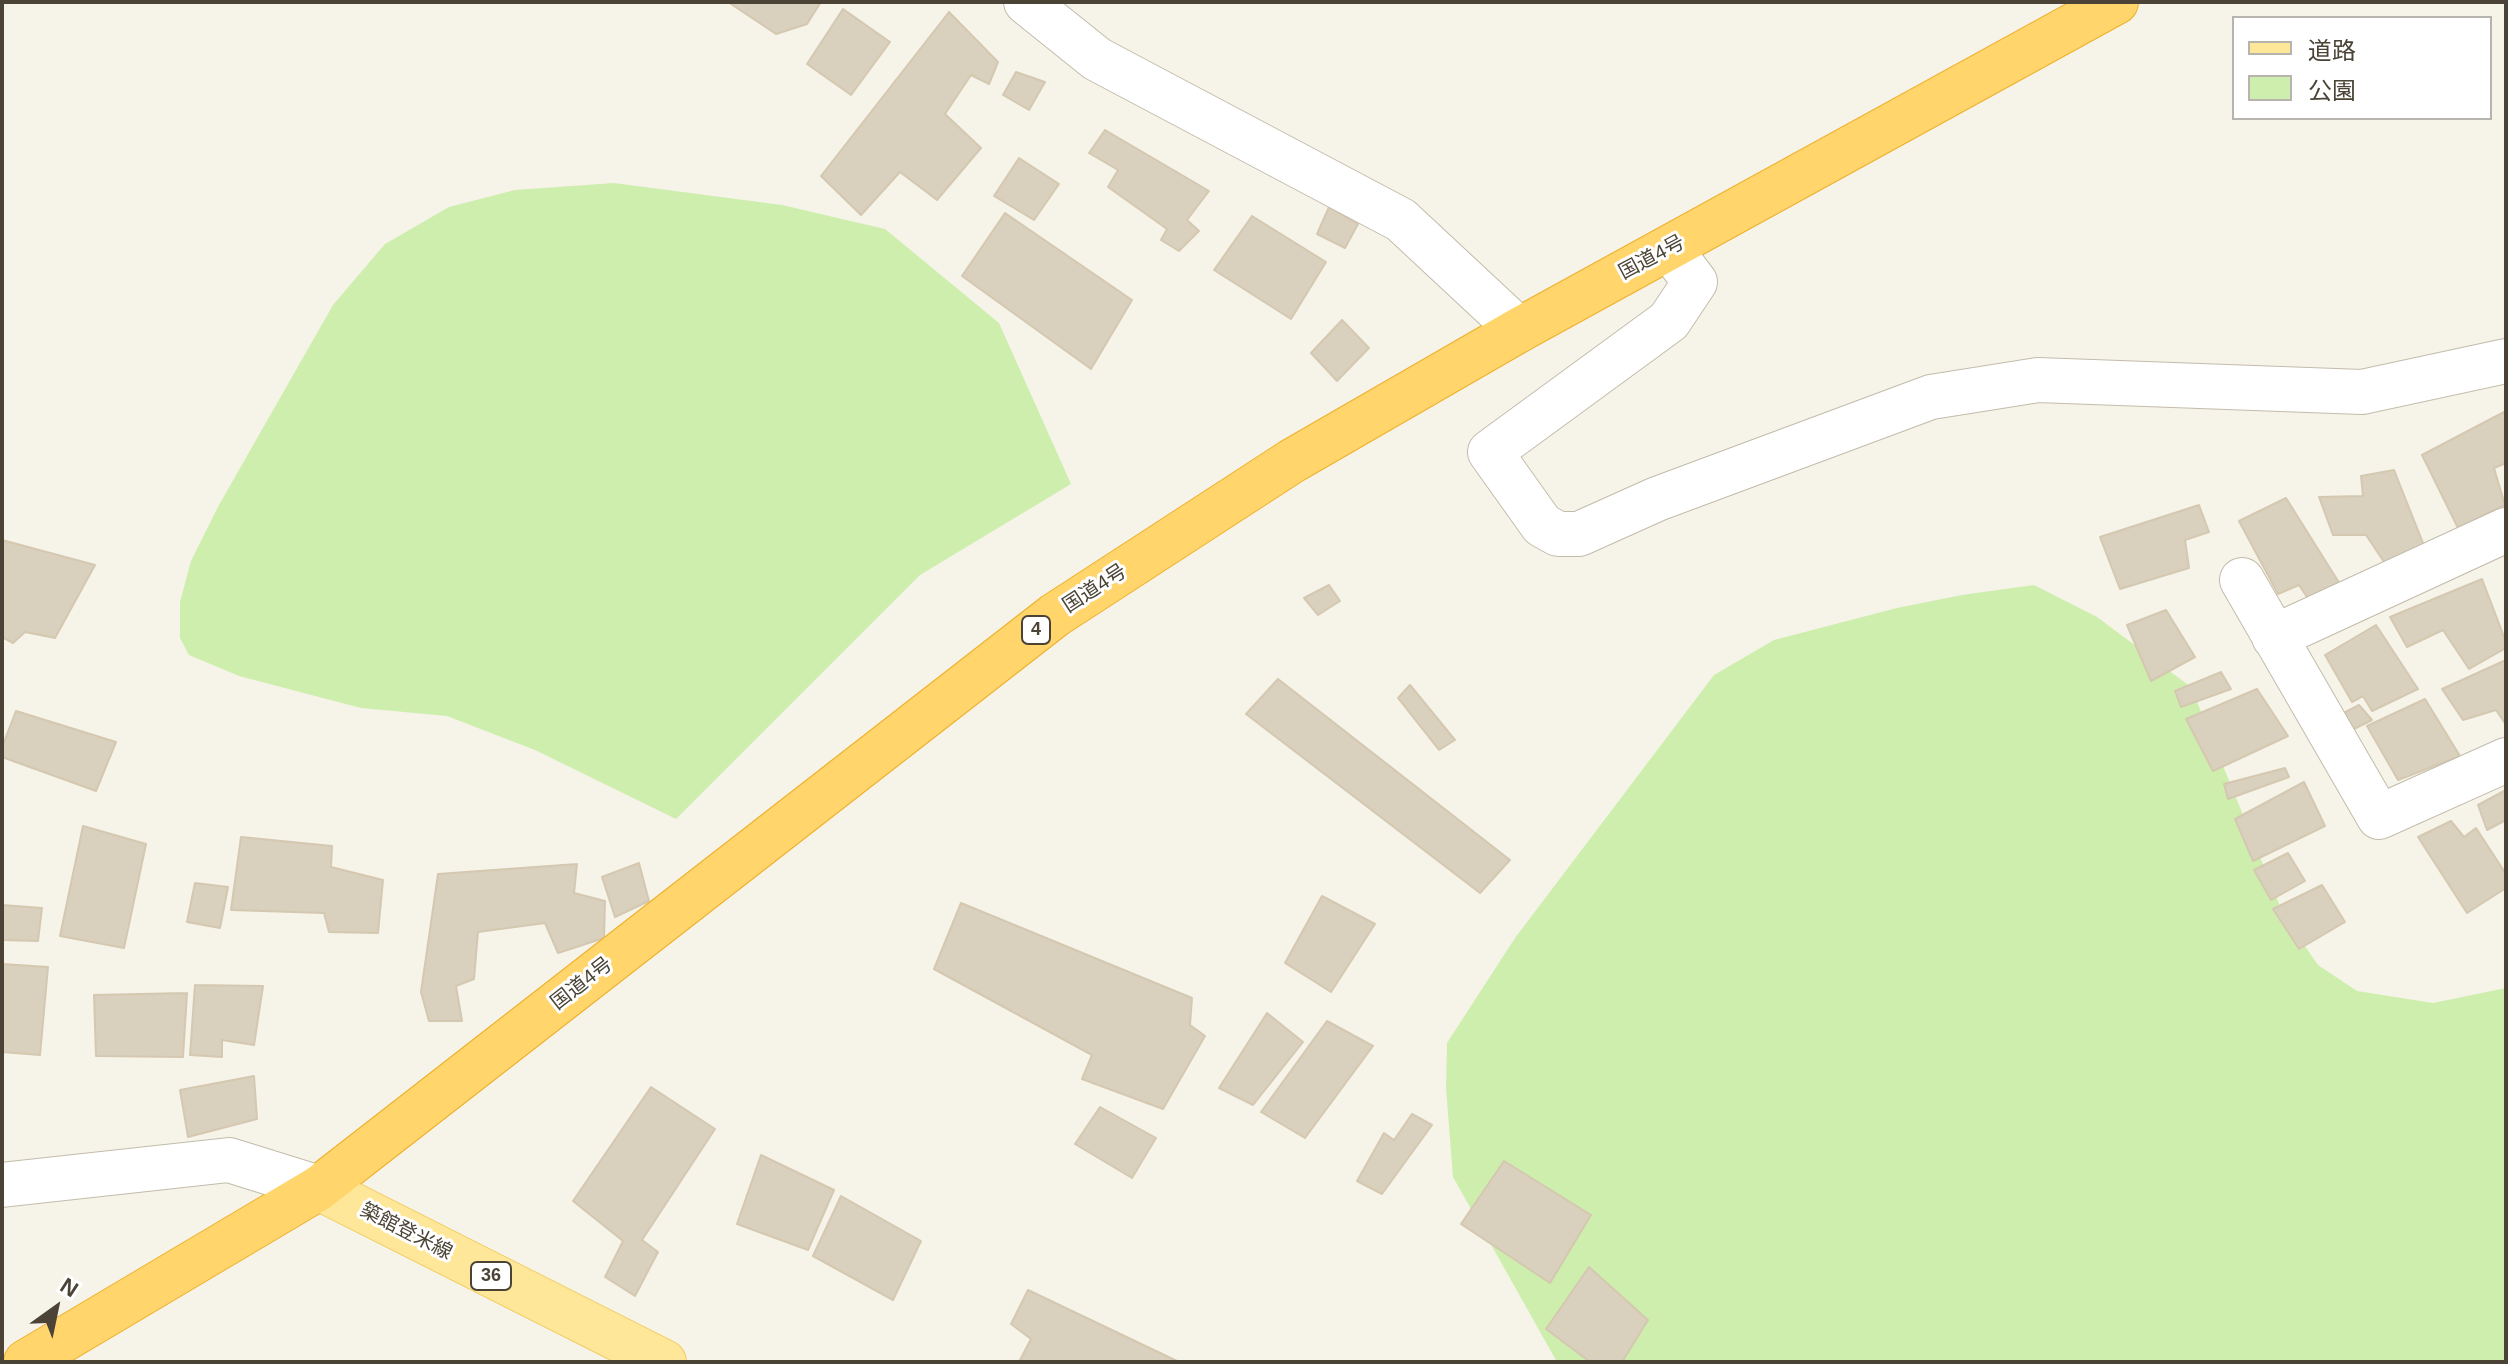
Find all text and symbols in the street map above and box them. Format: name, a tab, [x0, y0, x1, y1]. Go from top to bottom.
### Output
legend	[2232, 16, 2492, 120]
text: 道路	[2308, 37, 2356, 64]
text: 公園	[2308, 77, 2356, 104]
street label: 国道4号	[1615, 231, 1689, 285]
street label: 国道4号	[1059, 560, 1131, 618]
road number: 4	[1022, 616, 1050, 644]
street label: 国道4号	[547, 953, 617, 1015]
street label: 築館登米線	[356, 1199, 456, 1265]
road number: 36	[471, 1262, 511, 1290]
north arrow	[16, 1268, 96, 1348]
text: N	[56, 1273, 83, 1302]

